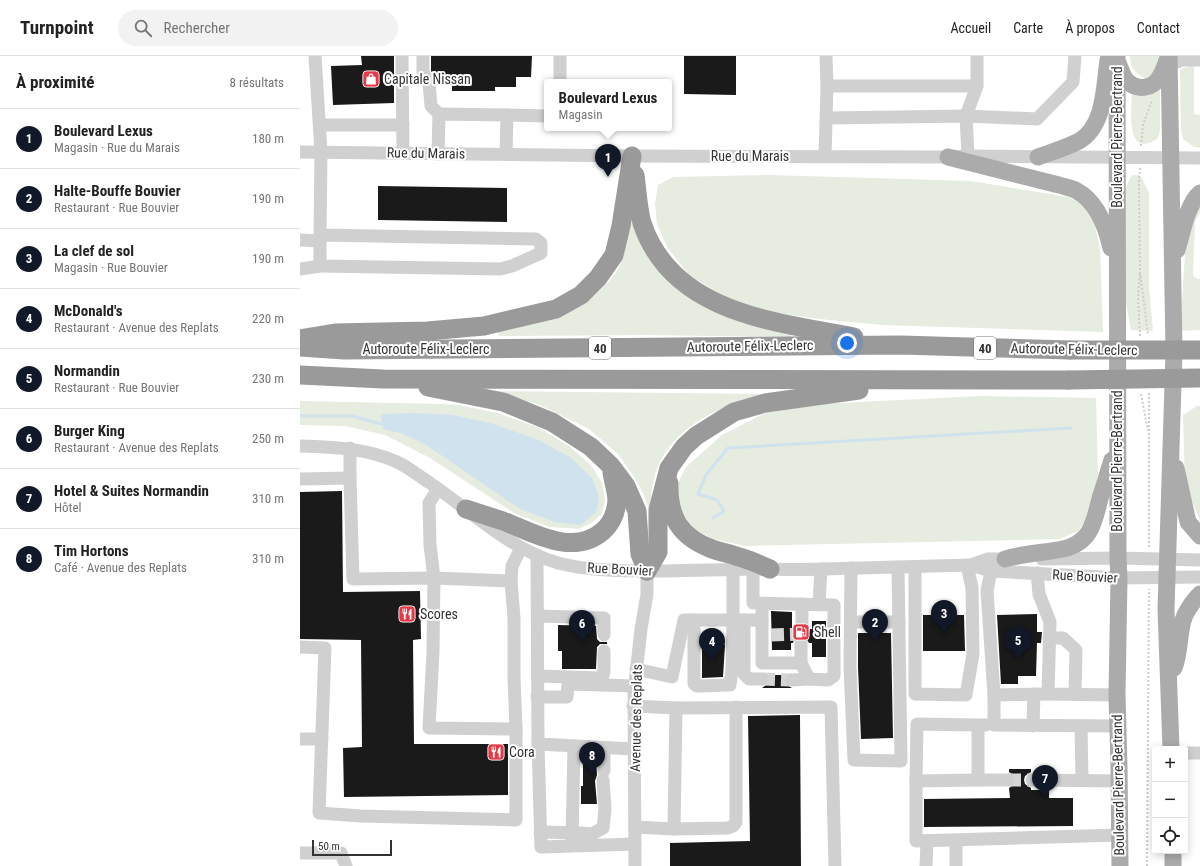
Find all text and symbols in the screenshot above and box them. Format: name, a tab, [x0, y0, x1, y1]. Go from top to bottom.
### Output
search box	[118, 10, 398, 46]
text: Turnpoint	[20, 16, 94, 39]
icon: search	[132, 17, 154, 39]
text: Rechercher	[164, 19, 230, 37]
text: Accueil	[950, 20, 991, 36]
text: Carte	[1013, 20, 1043, 36]
text: À propos	[1065, 20, 1115, 36]
text: Contact	[1137, 20, 1180, 36]
street label: Boulevard Pierre-Bertrand	[1109, 66, 1125, 208]
shop icon: Capitale Nissan	[361, 69, 381, 89]
place label: Capitale Nissan	[384, 71, 471, 87]
text: À proximité	[16, 72, 94, 92]
text: 8 résultats	[230, 75, 284, 90]
popup	[544, 79, 672, 131]
text: Boulevard Lexus	[559, 89, 657, 107]
text: Magasin	[559, 107, 602, 122]
text: Boulevard Lexus	[54, 122, 153, 140]
text: 1	[26, 131, 32, 146]
text: 180 m	[252, 131, 284, 146]
text: Magasin · Rue du Marais	[54, 140, 180, 155]
street label: Rue du Marais	[387, 144, 465, 162]
pin: 1	[595, 144, 621, 177]
street label: Rue du Marais	[711, 148, 789, 164]
text: Halte-Bouffe Bouvier	[54, 182, 181, 200]
text: 2	[26, 191, 32, 206]
text: 190 m	[252, 191, 284, 206]
text: Restaurant · Rue Bouvier	[54, 200, 179, 215]
text: La clef de sol	[54, 242, 134, 260]
text: 3	[26, 251, 32, 266]
text: 190 m	[252, 251, 284, 266]
text: Magasin · Rue Bouvier	[54, 260, 168, 275]
text: McDonald's	[54, 302, 122, 320]
text: 4	[26, 311, 32, 326]
text: 220 m	[252, 311, 284, 326]
text: Restaurant · Avenue des Replats	[54, 320, 219, 335]
your location	[837, 333, 857, 353]
road number: 40	[589, 337, 611, 359]
street label: Autoroute Félix-Leclerc	[686, 337, 814, 355]
road number: 40	[974, 337, 996, 359]
street label: Autoroute Félix-Leclerc	[1010, 340, 1138, 358]
street label: Autoroute Félix-Leclerc	[363, 341, 489, 357]
text: Normandin	[54, 362, 120, 380]
text: 5	[26, 371, 32, 386]
text: 230 m	[252, 371, 284, 386]
text: Restaurant · Rue Bouvier	[54, 380, 179, 395]
street label: Boulevard Pierre-Bertrand	[1109, 390, 1125, 532]
text: Burger King	[54, 422, 125, 440]
text: 6	[26, 431, 32, 446]
text: 250 m	[252, 431, 284, 446]
text: Restaurant · Avenue des Replats	[54, 440, 219, 455]
text: Hotel & Suites Normandin	[54, 482, 209, 500]
text: 7	[26, 491, 32, 506]
text: 310 m	[252, 491, 284, 506]
text: Hôtel	[54, 500, 82, 515]
text: Tim Hortons	[54, 542, 129, 560]
text: 8	[26, 551, 32, 566]
text: 310 m	[252, 551, 284, 566]
street label: Rue Bouvier	[587, 559, 653, 579]
text: Café · Avenue des Replats	[54, 560, 187, 575]
street label: Rue Bouvier	[1052, 566, 1118, 586]
pin: 3	[931, 600, 957, 633]
restaurant icon: Scores	[397, 604, 417, 624]
place label: Scores	[420, 606, 458, 622]
pin: 2	[862, 609, 888, 642]
pin: 6	[569, 610, 595, 643]
fuel station icon: Shell	[791, 622, 811, 642]
place label: Shell	[814, 624, 841, 640]
pin: 5	[1005, 627, 1031, 660]
pin: 4	[699, 628, 725, 661]
street label: Avenue des Replats	[627, 664, 645, 772]
street label: Boulevard Pierre-Bertrand	[1109, 714, 1127, 856]
restaurant icon: Cora	[486, 742, 506, 762]
pin: 8	[579, 742, 605, 775]
place label: Cora	[509, 744, 535, 760]
map controls	[1152, 746, 1188, 854]
button: +	[1152, 746, 1188, 782]
pin: 7	[1032, 765, 1058, 798]
button: −	[1152, 782, 1188, 818]
button: locate	[1152, 818, 1188, 854]
scale bar	[312, 838, 392, 857]
text: 50 m	[318, 840, 340, 853]

